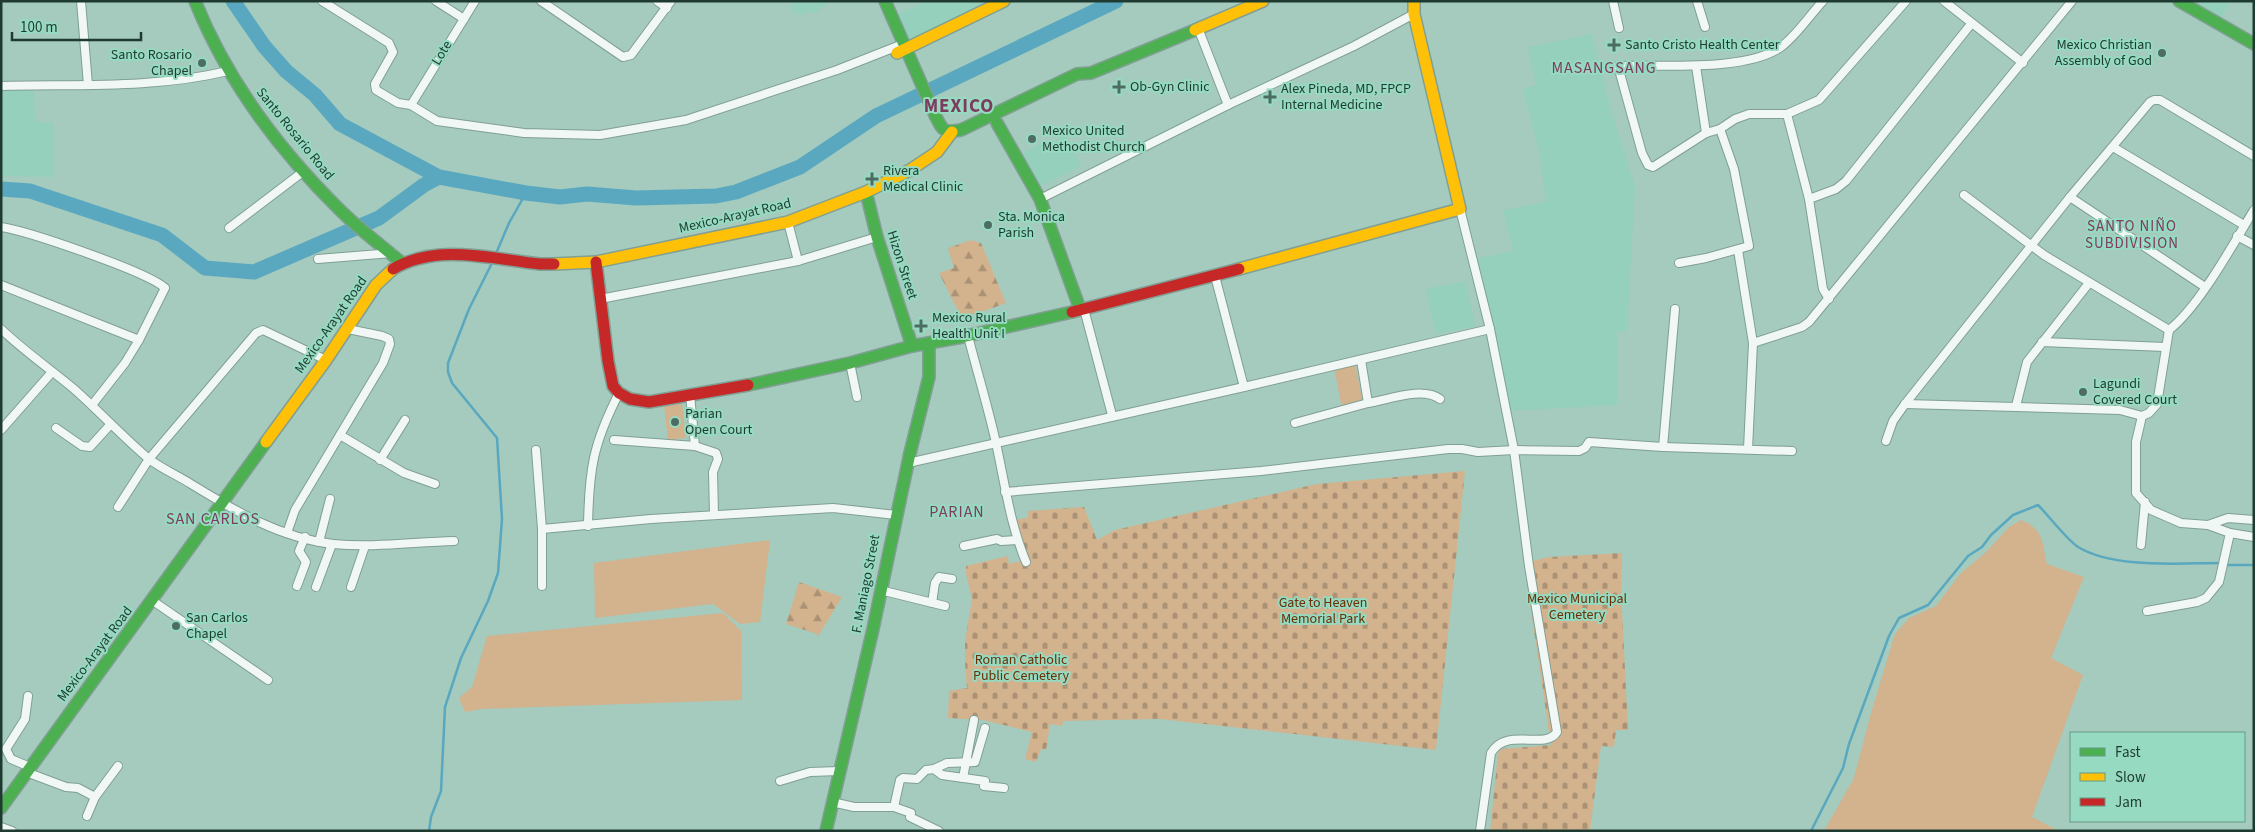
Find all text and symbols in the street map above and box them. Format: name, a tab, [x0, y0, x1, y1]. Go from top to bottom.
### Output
scale bar	[12, 10, 141, 42]
text: 100 m	[20, 17, 58, 38]
place label: Santo Cristo Health Center	[1625, 35, 1780, 55]
place label: Mexico Christian Assembly of God	[2055, 35, 2152, 71]
street label: Lote	[427, 37, 457, 69]
marker: Santo Cristo Health Center	[1607, 38, 1621, 52]
place label: Santo Rosario Chapel	[111, 45, 192, 81]
marker: Mexico Christian Assembly of God	[2156, 47, 2168, 59]
marker: Santo Rosario Chapel	[196, 57, 208, 69]
district label: MASANGSANG	[1551, 57, 1657, 79]
place label: Ob-Gyn Clinic	[1130, 77, 1210, 97]
place label: Alex Pineda, MD, FPCP Internal Medicine	[1281, 79, 1411, 115]
marker: Ob-Gyn Clinic	[1112, 80, 1126, 94]
street label: Santo Rosario Road	[251, 83, 339, 185]
marker: Alex Pineda, MD, FPCP Internal Medicine	[1263, 90, 1277, 104]
district label: MEXICO	[924, 93, 994, 120]
place label: Mexico United Methodist Church	[1042, 121, 1145, 157]
marker: Mexico United Methodist Church	[1026, 133, 1038, 145]
place label: Rivera Medical Clinic	[883, 161, 964, 197]
marker: Rivera Medical Clinic	[865, 172, 879, 186]
street label: Mexico-Arayat Road	[677, 193, 793, 239]
place label: Sta. Monica Parish	[998, 207, 1065, 243]
district label: SANTO NIÑO SUBDIVISION	[2085, 216, 2179, 254]
marker: Sta. Monica Parish	[982, 219, 994, 231]
street label: Hizon Street	[881, 228, 923, 302]
street label: Mexico-Arayat Road	[290, 272, 372, 378]
place label: Mexico Rural Health Unit I	[932, 308, 1006, 344]
marker: Mexico Rural Health Unit I	[914, 319, 928, 333]
place label: Lagundi Covered Court	[2093, 374, 2177, 410]
marker: Lagundi Covered Court	[2077, 386, 2089, 398]
place label: Parian Open Court	[685, 404, 753, 440]
marker: Parian Open Court	[669, 416, 681, 428]
district label: PARIAN	[929, 501, 985, 523]
district label: SAN CARLOS	[166, 508, 260, 530]
street label: F. Maniago Street	[847, 533, 885, 635]
park label: Mexico Municipal Cemetery	[1527, 589, 1627, 625]
park label: Gate to Heaven Memorial Park	[1279, 593, 1367, 629]
street label: Mexico-Arayat Road	[52, 602, 138, 706]
place label: San Carlos Chapel	[186, 608, 248, 644]
marker: San Carlos Chapel	[170, 620, 182, 632]
park label: Roman Catholic Public Cemetery	[973, 650, 1069, 686]
legend	[2070, 732, 2245, 822]
text: Fast	[2115, 742, 2141, 763]
text: Slow	[2115, 767, 2146, 788]
text: Jam	[2115, 792, 2142, 813]

